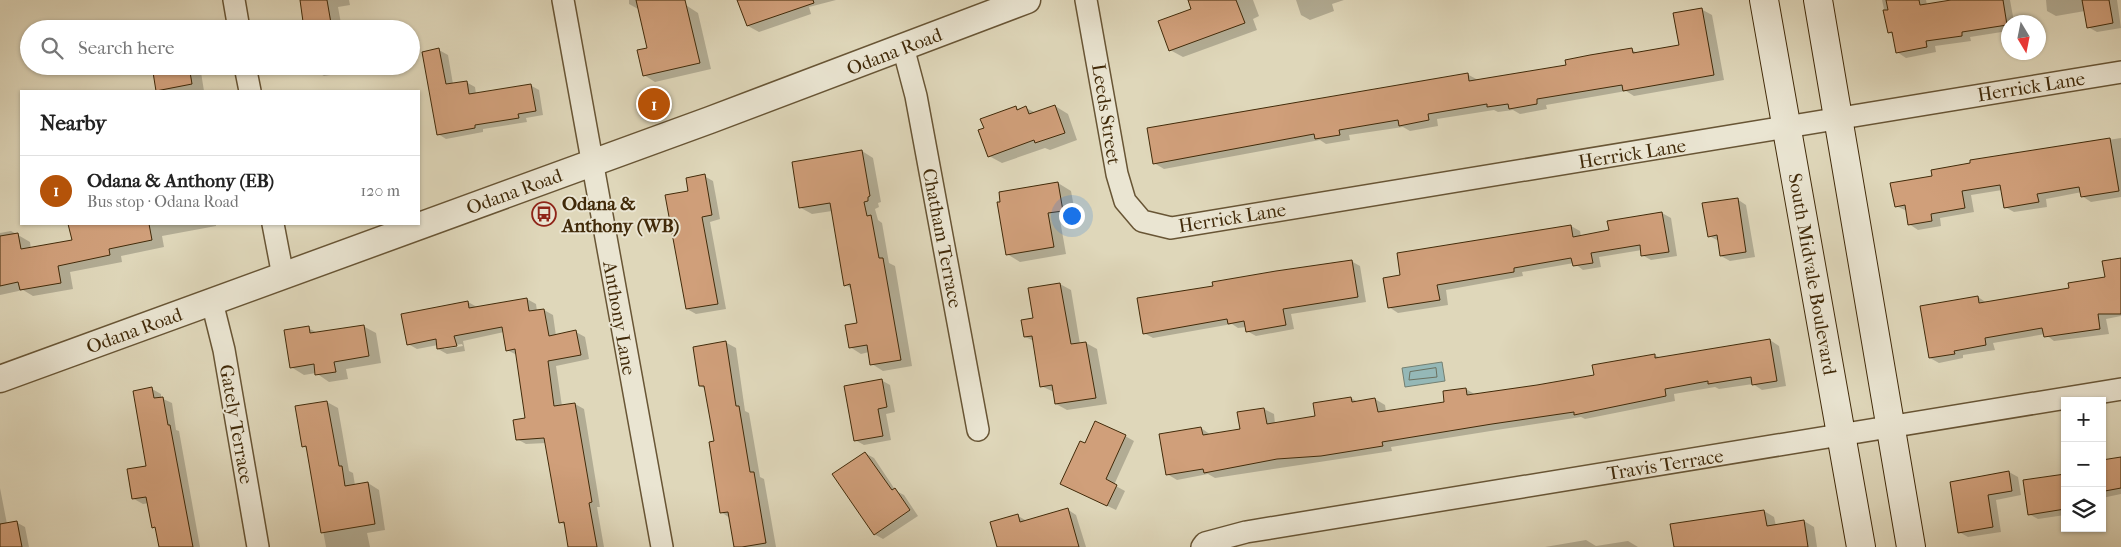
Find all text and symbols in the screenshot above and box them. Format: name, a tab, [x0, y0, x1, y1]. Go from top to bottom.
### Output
north arrow	[2001, 15, 2046, 60]
search box	[20, 20, 420, 75]
street label: Odana Road	[844, 23, 946, 80]
icon: search	[38, 34, 66, 62]
text: Search here	[78, 37, 174, 59]
street label: Leeds Street	[1087, 62, 1125, 166]
street label: Herrick Lane	[1976, 68, 2087, 106]
pin: 1	[638, 85, 670, 123]
text: Nearby	[40, 111, 106, 135]
street label: Herrick Lane	[1577, 135, 1688, 173]
street label: Odana Road	[463, 164, 566, 219]
street label: Chatham Terrace	[918, 167, 966, 310]
text: Odana & Anthony (EB)	[87, 170, 274, 192]
street label: South Midvale Boulevard	[1783, 172, 1841, 377]
text: 1	[53, 181, 59, 200]
text: 120 m	[361, 181, 400, 200]
text: Bus stop · Odana Road	[87, 192, 239, 211]
place label: Odana & Anthony (WB)	[561, 193, 679, 237]
street label: Herrick Lane	[1177, 199, 1288, 237]
bus stop icon: Odana & Anthony (WB)	[531, 201, 557, 227]
your location	[1059, 203, 1085, 229]
street label: Anthony Lane	[598, 258, 640, 377]
street label: Odana Road	[83, 303, 186, 358]
street label: Gately Terrace	[215, 363, 257, 486]
map controls	[2061, 397, 2106, 532]
button: +	[2061, 397, 2106, 442]
button: −	[2061, 442, 2106, 487]
street label: Travis Terrace	[1605, 445, 1725, 485]
button: layers	[2061, 487, 2106, 532]

